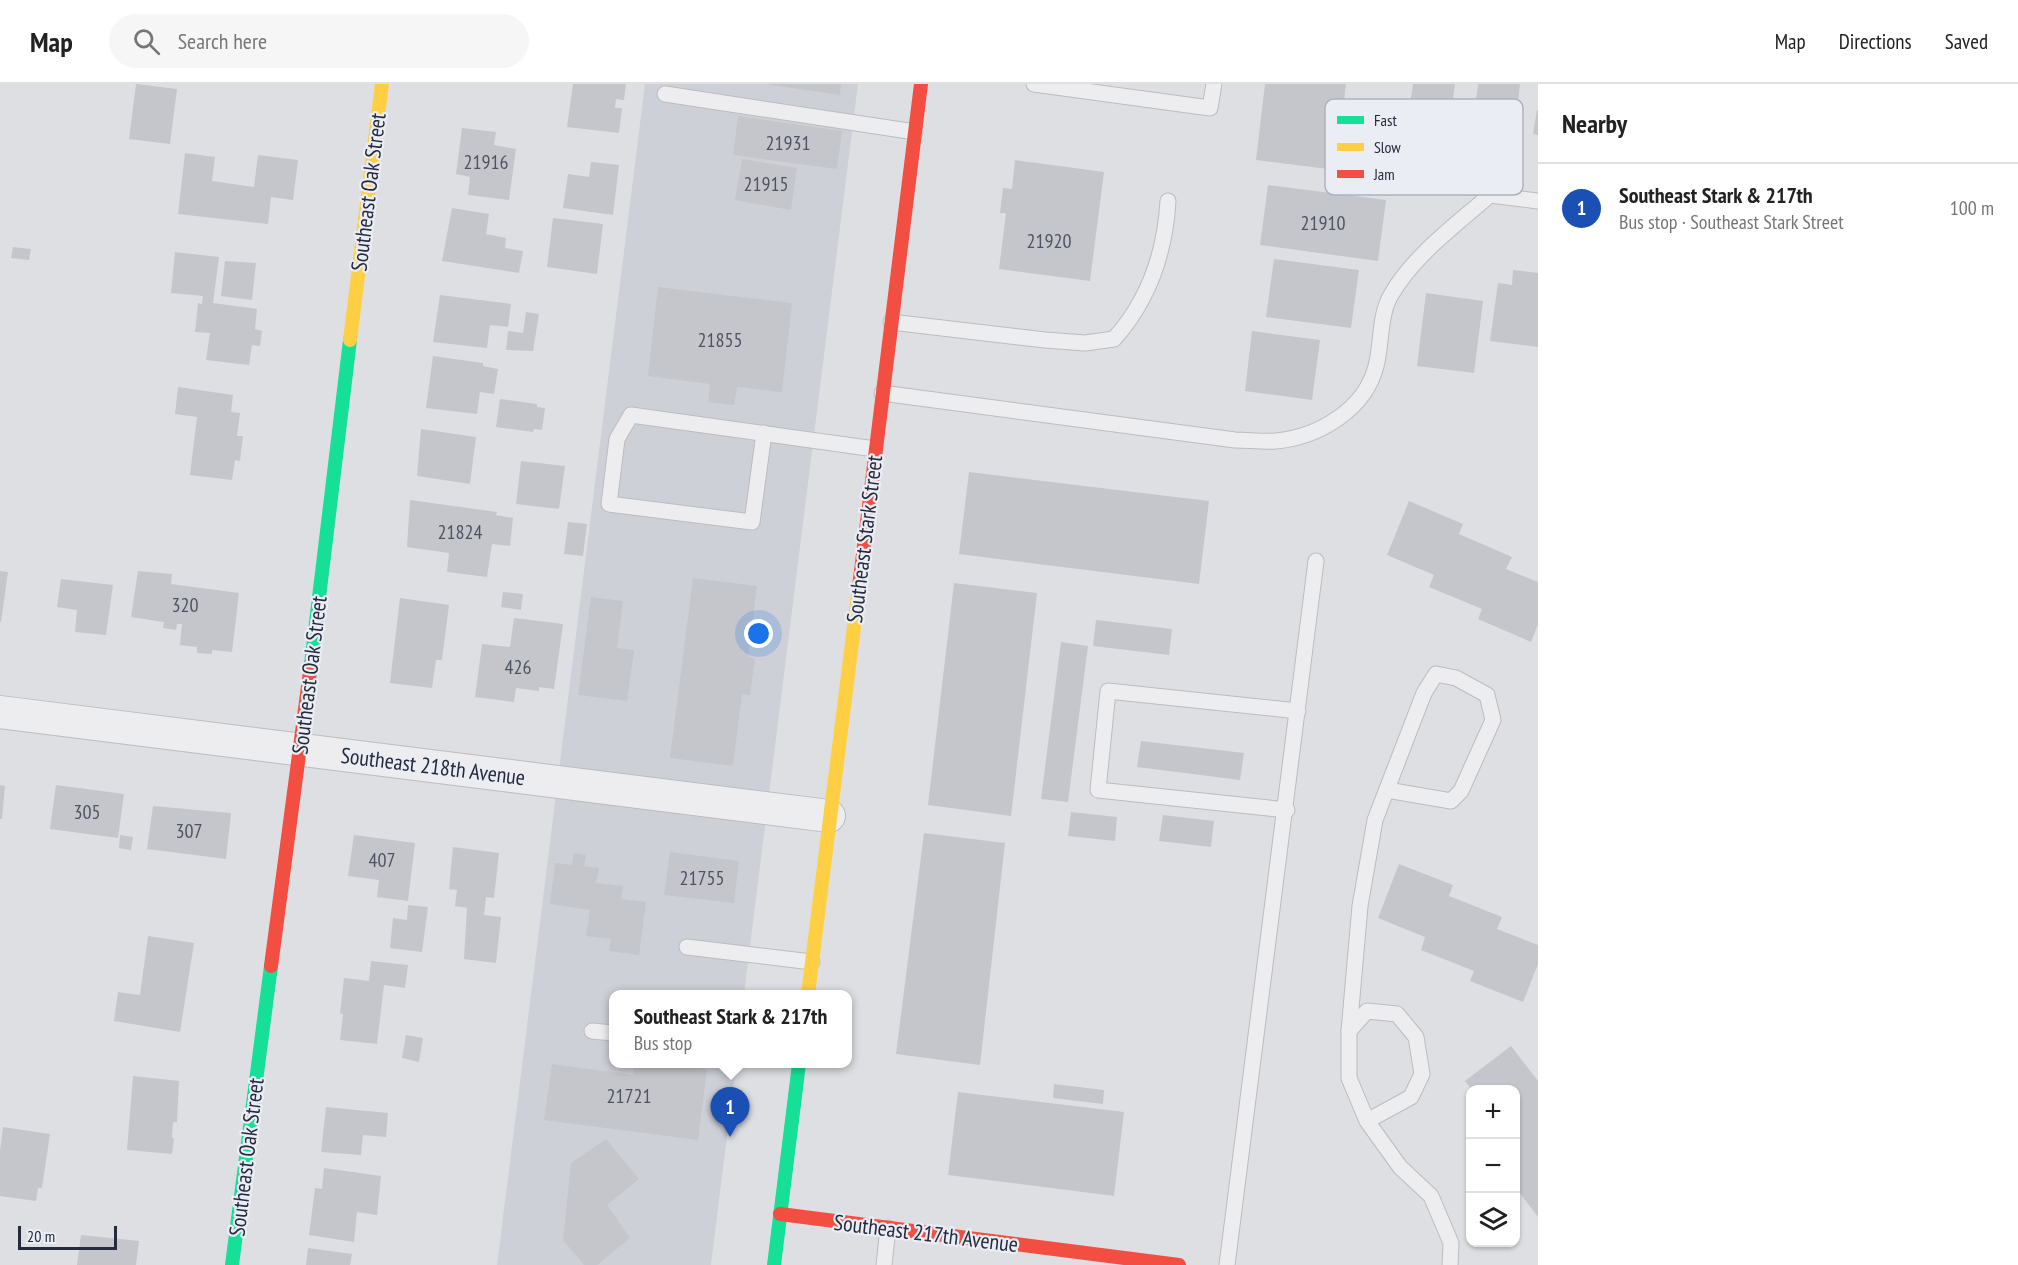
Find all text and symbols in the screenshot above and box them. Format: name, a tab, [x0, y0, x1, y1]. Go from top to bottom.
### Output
search box	[109, 14, 529, 68]
text: Map	[30, 23, 73, 60]
icon: search	[130, 25, 163, 58]
text: Search here	[178, 27, 267, 55]
text: Map	[1775, 28, 1806, 55]
text: Directions	[1839, 28, 1912, 55]
text: Saved	[1945, 28, 1988, 55]
legend	[1325, 99, 1523, 195]
text: Nearby	[1562, 107, 1627, 140]
text: Fast	[1374, 110, 1397, 130]
street label: Southeast Oak Street	[344, 111, 392, 273]
house number: 21931	[766, 130, 811, 156]
text: Slow	[1374, 137, 1401, 157]
house number: 21916	[464, 149, 509, 175]
text: Jam	[1373, 164, 1395, 184]
house number: 21915	[744, 171, 789, 197]
text: Southeast Stark & 217th	[1619, 181, 1813, 209]
text: 1	[1577, 195, 1586, 221]
text: 100 m	[1950, 195, 1994, 221]
text: Bus stop · Southeast Stark Street	[1619, 209, 1844, 235]
house number: 21910	[1301, 210, 1346, 236]
house number: 21920	[1027, 228, 1072, 254]
house number: 21855	[698, 327, 743, 353]
street label: Southeast Stark Street	[840, 454, 888, 624]
house number: 21824	[438, 519, 483, 545]
house number: 320	[172, 592, 199, 618]
street label: Southeast Oak Street	[285, 594, 333, 756]
your location	[744, 619, 773, 648]
house number: 426	[505, 654, 532, 680]
street label: Southeast 218th Avenue	[339, 741, 527, 791]
house number: 305	[74, 799, 101, 825]
house number: 307	[176, 818, 203, 844]
house number: 407	[369, 847, 396, 873]
house number: 21755	[680, 865, 725, 891]
popup	[609, 990, 852, 1068]
text: Southeast Stark & 217th	[634, 1002, 827, 1030]
text: Bus stop	[634, 1030, 692, 1056]
street label: Southeast Oak Street	[222, 1076, 270, 1238]
house number: 21721	[607, 1083, 652, 1109]
map controls	[1466, 1085, 1520, 1247]
button: +	[1466, 1085, 1520, 1139]
pin: 1	[710, 1088, 750, 1137]
button: −	[1466, 1139, 1520, 1193]
button: layers	[1466, 1193, 1520, 1247]
street label: Southeast 217th Avenue	[832, 1208, 1020, 1258]
scale bar	[18, 1223, 117, 1250]
text: 20 m	[27, 1226, 55, 1246]

